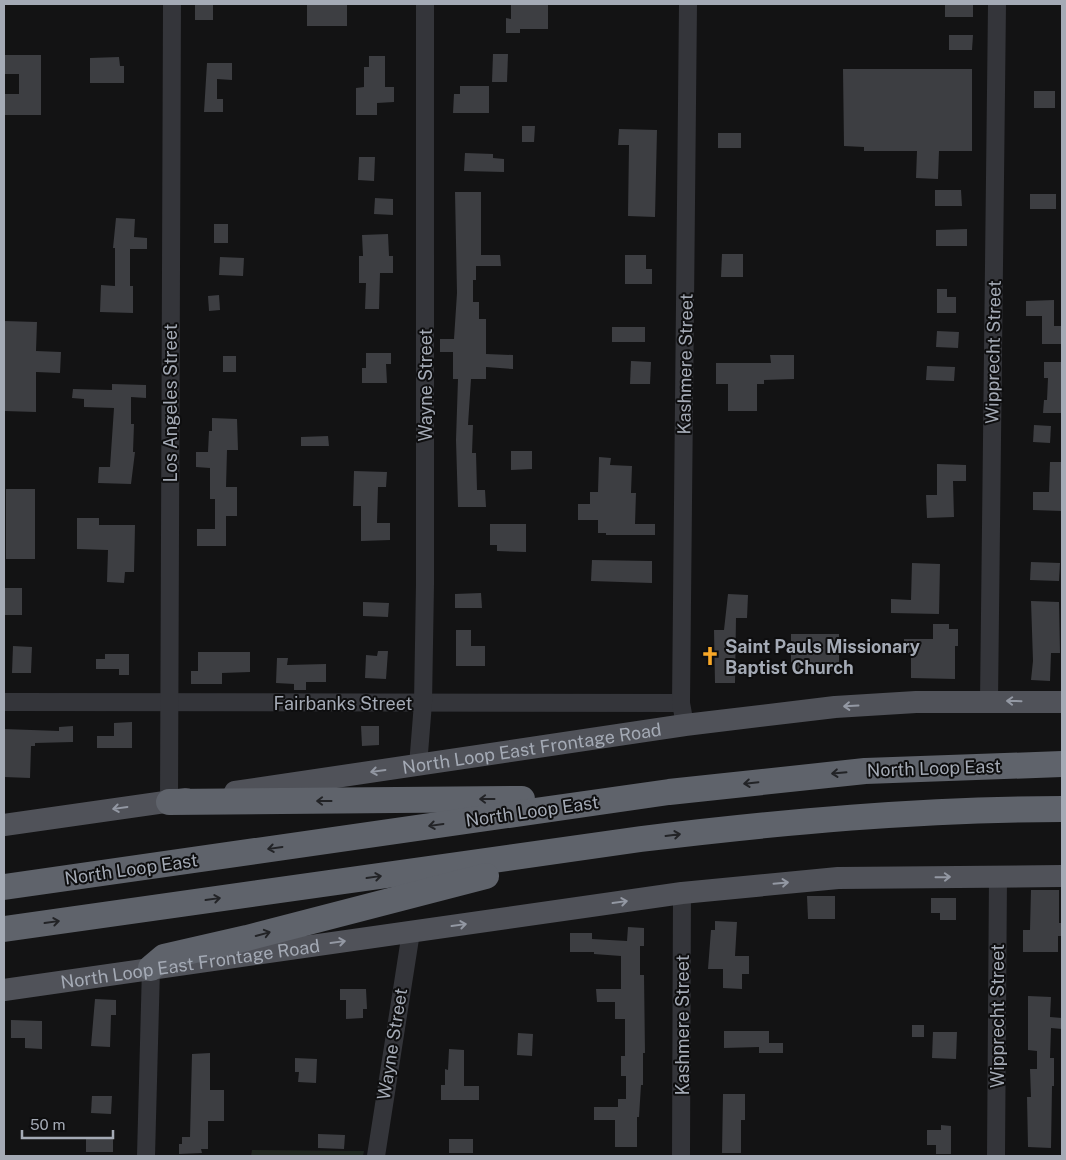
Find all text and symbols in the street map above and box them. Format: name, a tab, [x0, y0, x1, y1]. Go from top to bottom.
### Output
street label: Wipprecht Street	[981, 280, 1005, 424]
street label: Kashmere Street	[673, 293, 697, 435]
street label: Los Angeles Street	[160, 324, 181, 483]
street label: Wayne Street	[415, 328, 436, 442]
place label: Saint Pauls Missionary Baptist Church	[725, 636, 920, 678]
church icon: Saint Pauls Missionary Baptist Church	[699, 645, 721, 667]
street label: Fairbanks Street	[274, 693, 412, 714]
one-way arrow	[1006, 696, 1022, 706]
one-way arrow	[843, 701, 859, 710]
street label: North Loop East Frontage Road	[401, 718, 663, 777]
street label: North Loop East	[866, 755, 1002, 781]
one-way arrow	[371, 767, 387, 777]
one-way arrow	[831, 768, 847, 778]
one-way arrow	[743, 778, 759, 788]
street label: North Loop East	[464, 791, 600, 831]
one-way arrow	[479, 794, 495, 804]
one-way arrow	[316, 796, 332, 806]
one-way arrow	[113, 804, 129, 814]
one-way arrow	[428, 820, 444, 830]
one-way arrow	[665, 830, 681, 840]
one-way arrow	[267, 844, 283, 854]
street label: North Loop East	[63, 849, 199, 889]
one-way arrow	[365, 871, 381, 881]
one-way arrow	[935, 872, 951, 882]
one-way arrow	[773, 879, 789, 888]
one-way arrow	[205, 894, 221, 904]
one-way arrow	[611, 897, 627, 907]
one-way arrow	[44, 917, 60, 927]
one-way arrow	[450, 920, 466, 930]
one-way arrow	[254, 929, 270, 938]
street label: North Loop East Frontage Road	[59, 934, 321, 992]
one-way arrow	[329, 937, 345, 947]
street label: Wipprecht Street	[987, 944, 1008, 1088]
street label: Kashmere Street	[672, 954, 693, 1096]
street label: Wayne Street	[373, 987, 411, 1101]
scale bar	[22, 1108, 114, 1140]
text: 50 m	[30, 1116, 65, 1133]

